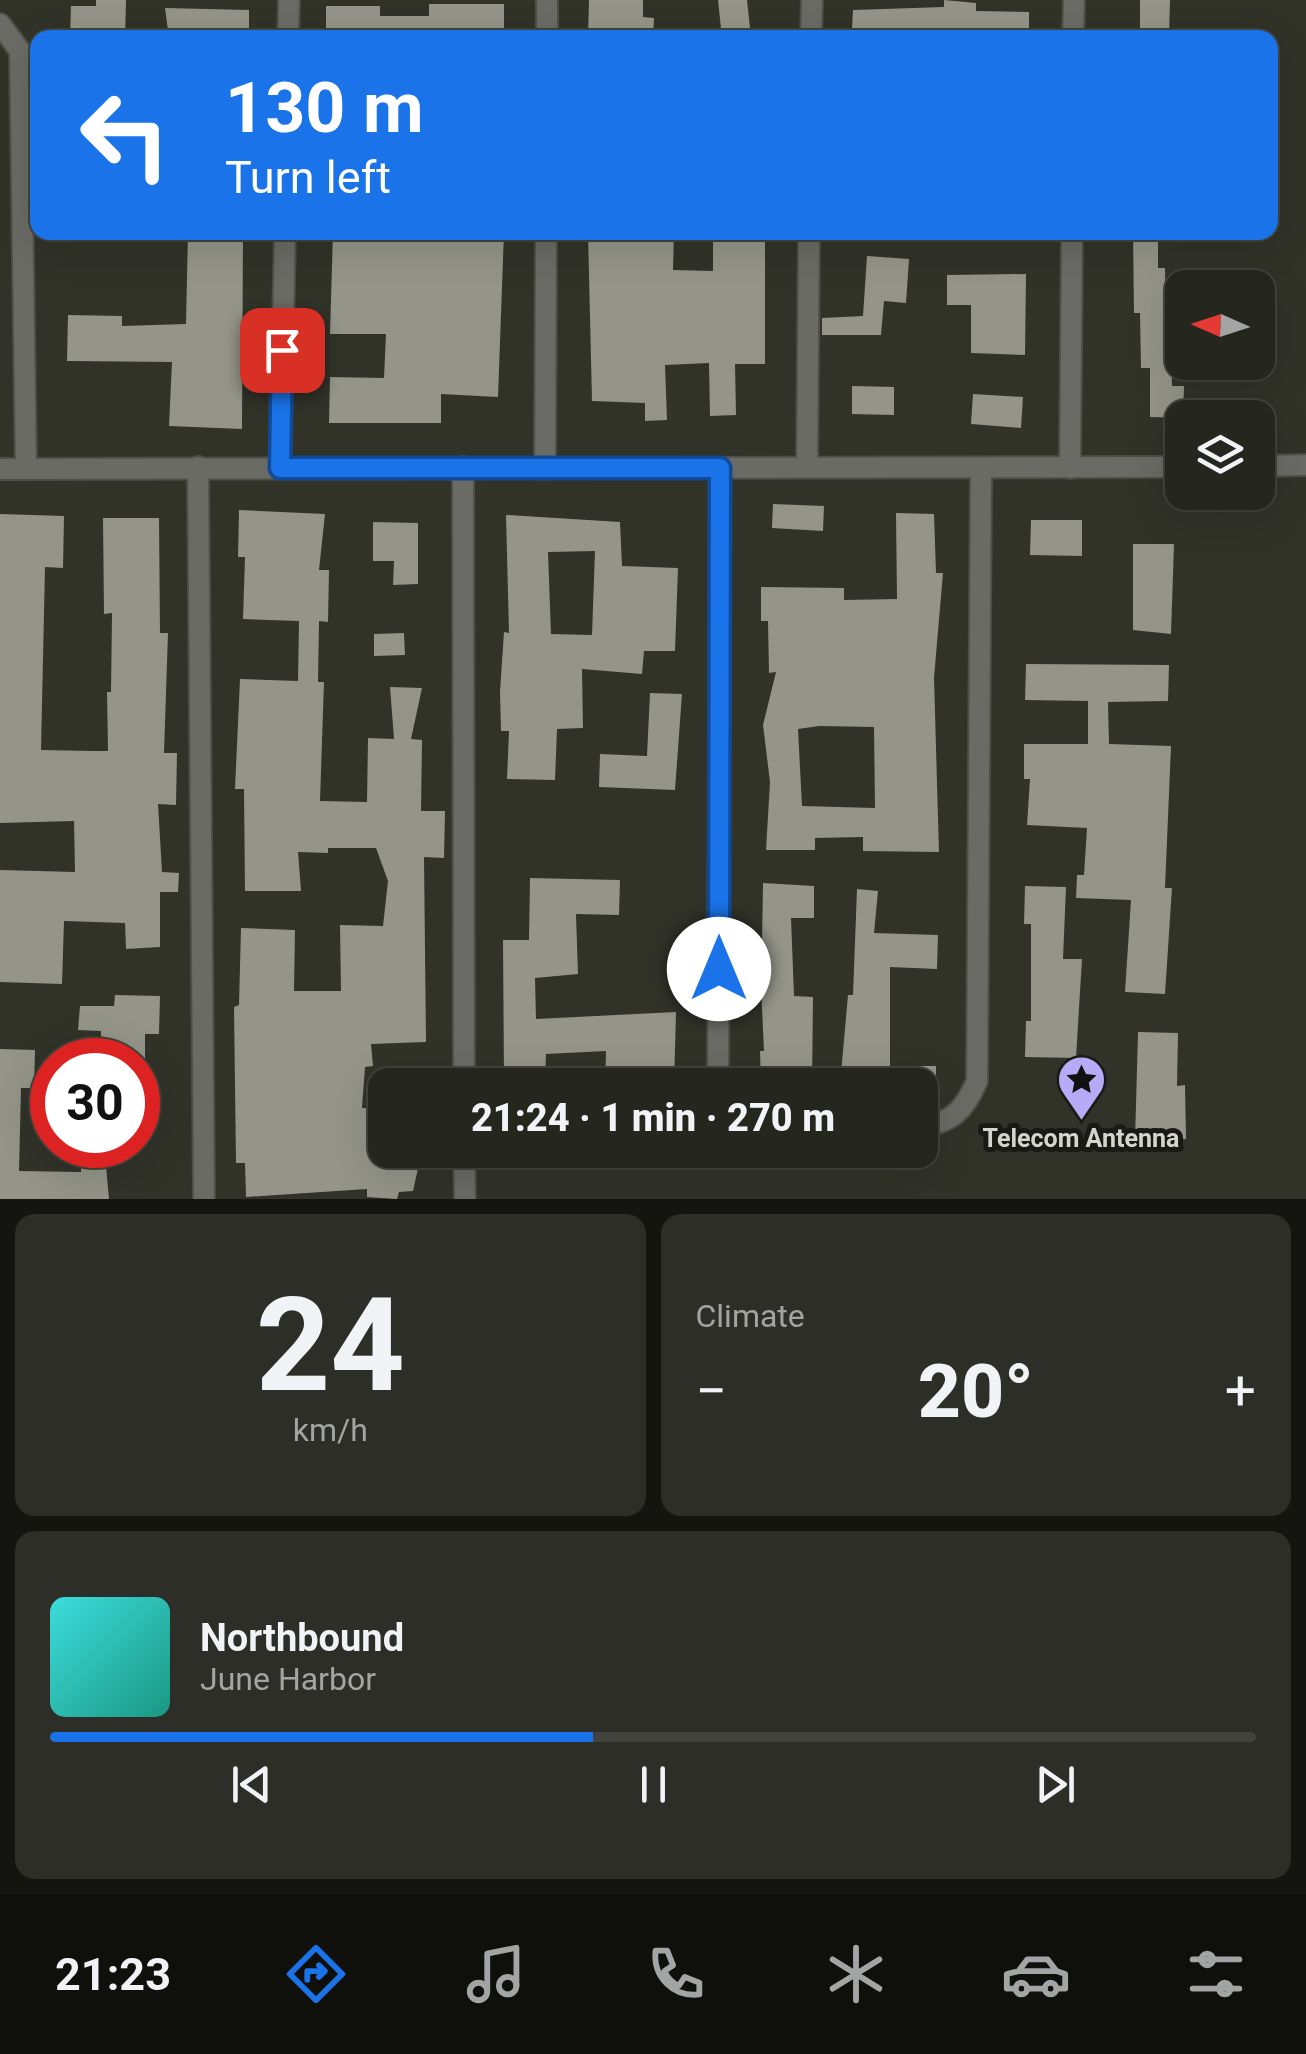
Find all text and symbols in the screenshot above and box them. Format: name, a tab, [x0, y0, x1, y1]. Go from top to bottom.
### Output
text: 130 m	[225, 67, 424, 149]
icon: left	[60, 70, 190, 200]
text: Turn left	[225, 151, 391, 204]
north arrow	[1165, 270, 1275, 380]
map controls	[1165, 270, 1275, 510]
pin	[240, 308, 325, 393]
icon: arrive	[255, 323, 310, 378]
button: layers	[1165, 400, 1275, 510]
position arrow	[667, 917, 771, 1021]
speed limit sign: 30	[30, 1038, 160, 1168]
place icon: Telecom Antenna	[1055, 1054, 1107, 1122]
text: 21:24 · 1 min · 270 m	[471, 1096, 835, 1140]
place label: Telecom Antenna	[983, 1124, 1179, 1153]
text: 24	[256, 1269, 405, 1422]
text: Climate	[696, 1297, 805, 1335]
text: 20°	[918, 1347, 1034, 1435]
text: −	[696, 1359, 727, 1423]
text: +	[1225, 1359, 1256, 1423]
text: km/h	[293, 1411, 368, 1449]
text: Northbound	[200, 1616, 404, 1660]
text: June Harbor	[200, 1660, 376, 1698]
icon: previous	[224, 1757, 279, 1812]
icon: pause	[626, 1757, 681, 1812]
icon: next	[1028, 1757, 1083, 1812]
icon: directions	[281, 1939, 351, 2009]
icon: music	[461, 1939, 531, 2009]
icon: phone	[641, 1939, 711, 2009]
icon: climate	[821, 1939, 891, 2009]
icon: car	[1001, 1939, 1071, 2009]
icon: filters	[1181, 1939, 1251, 2009]
text: 21:23	[55, 1948, 171, 2001]

